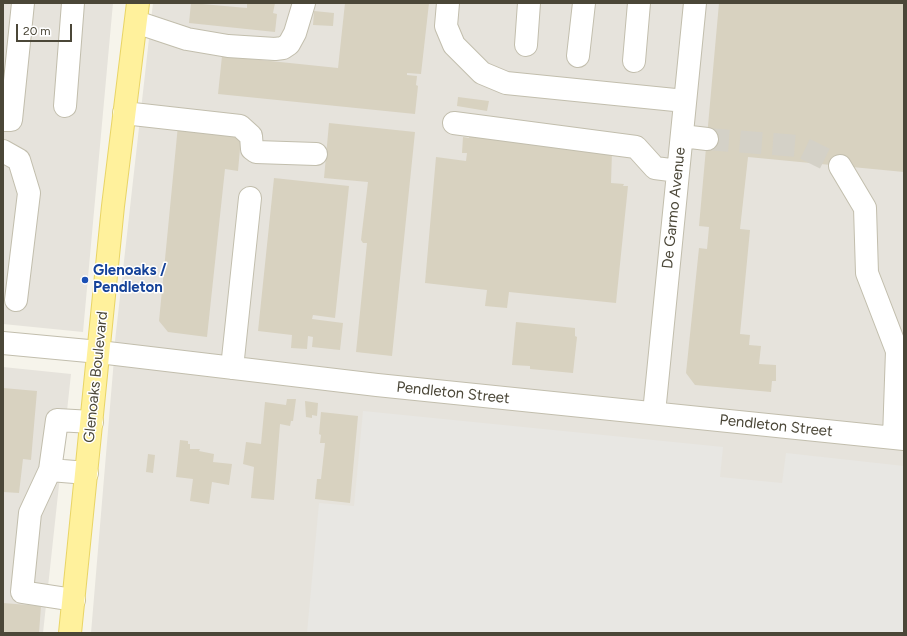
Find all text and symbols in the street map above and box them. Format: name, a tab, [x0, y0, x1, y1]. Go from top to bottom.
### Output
scale bar	[18, 16, 74, 42]
text: 20 m	[23, 24, 51, 38]
street label: De Garmo Avenue	[659, 146, 689, 270]
place label: Glenoaks / Pendleton	[93, 262, 166, 297]
marker: Glenoaks / Pendleton	[80, 275, 90, 285]
street label: Glenoaks Boulevard	[80, 310, 112, 444]
street label: Pendleton Street	[395, 378, 511, 408]
street label: Pendleton Street	[718, 411, 834, 441]

